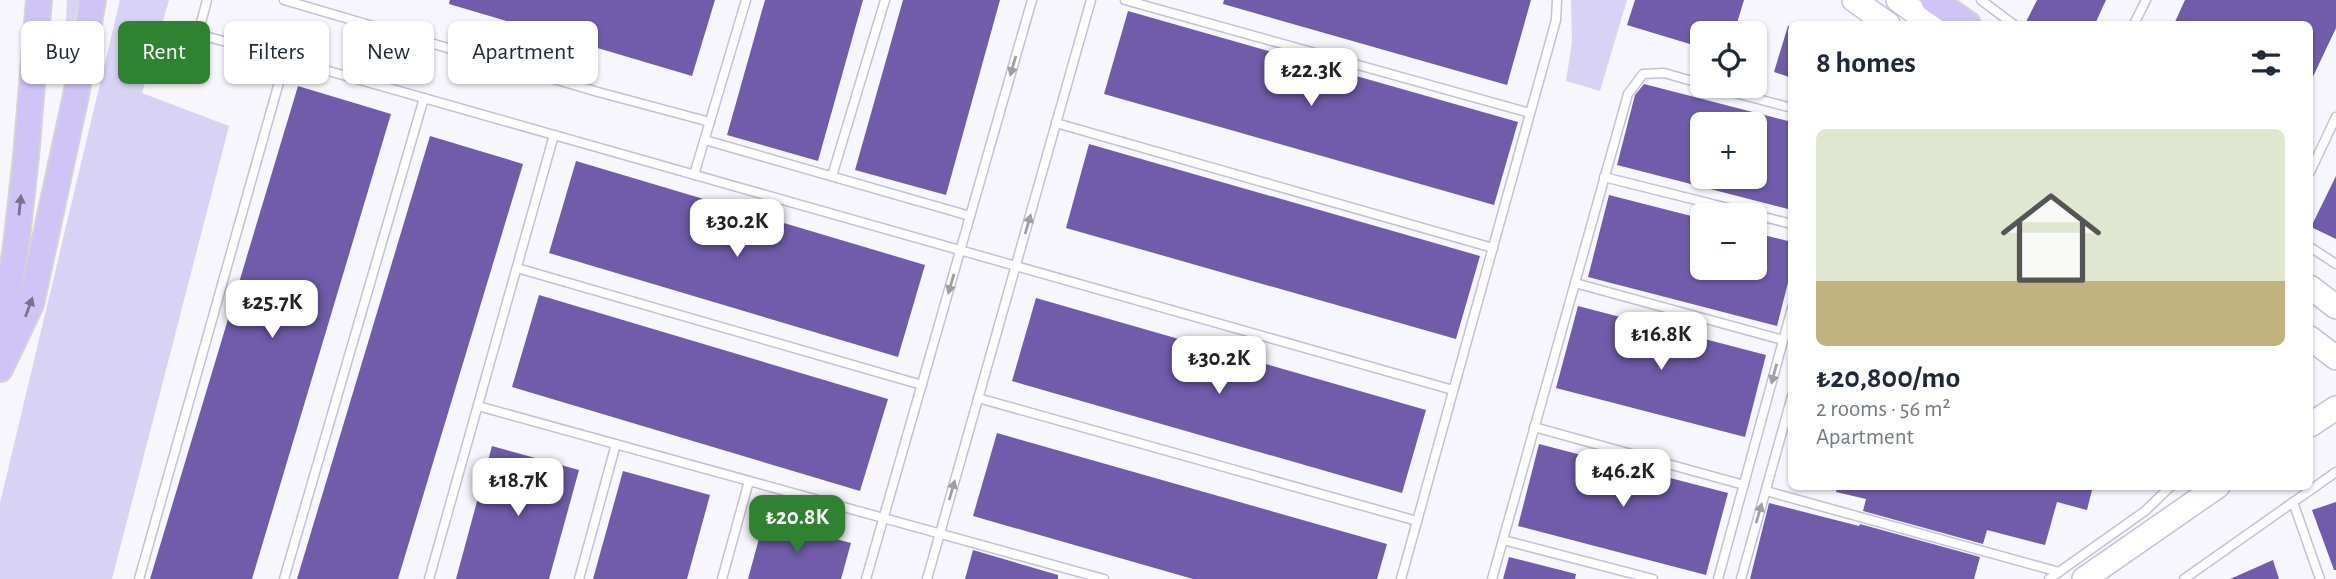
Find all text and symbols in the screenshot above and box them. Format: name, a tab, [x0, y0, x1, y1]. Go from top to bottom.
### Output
chip: Buy	[21, 21, 104, 84]
chip: Rent	[118, 21, 210, 84]
chip: Filters	[224, 21, 329, 84]
chip: New	[343, 21, 434, 84]
chip: Apartment	[448, 21, 598, 84]
map controls	[1690, 21, 1767, 280]
button: locate	[1690, 21, 1767, 98]
icon: filters	[2247, 44, 2285, 82]
pin: ₺22.3K	[1254, 48, 1368, 108]
text: 8 homes	[1816, 48, 1916, 78]
one-way arrow	[1008, 55, 1018, 76]
text: ₺22.3K	[1280, 59, 1342, 82]
button: +	[1690, 112, 1767, 189]
icon: home	[1988, 175, 2114, 301]
one-way arrow	[15, 194, 26, 216]
pin: ₺30.2K	[680, 200, 794, 259]
button: −	[1690, 203, 1767, 280]
text: ₺30.2K	[706, 210, 768, 233]
one-way arrow	[1023, 213, 1033, 234]
one-way arrow	[945, 274, 955, 295]
pin: ₺25.7K	[215, 280, 329, 340]
text: ₺25.7K	[242, 291, 302, 314]
one-way arrow	[24, 296, 35, 317]
pin: ₺16.8K	[1604, 312, 1718, 372]
text: ₺16.8K	[1631, 323, 1691, 346]
pin: ₺30.2K	[1162, 336, 1276, 396]
text: ₺30.2K	[1188, 347, 1250, 370]
one-way arrow	[1768, 363, 1779, 385]
text: ₺20,800/mo	[1816, 363, 1960, 393]
text: 2 rooms · 56 m²	[1816, 398, 1950, 421]
text: Apartment	[1816, 426, 1914, 449]
pin: ₺46.2K	[1566, 449, 1680, 509]
pin: ₺18.7K	[461, 458, 575, 518]
text: ₺46.2K	[1591, 460, 1655, 483]
text: ₺18.7K	[488, 469, 548, 492]
one-way arrow	[947, 479, 958, 501]
pin: ₺20.8K	[740, 496, 854, 555]
one-way arrow	[1755, 502, 1765, 523]
text: ₺20.8K	[765, 506, 829, 529]

